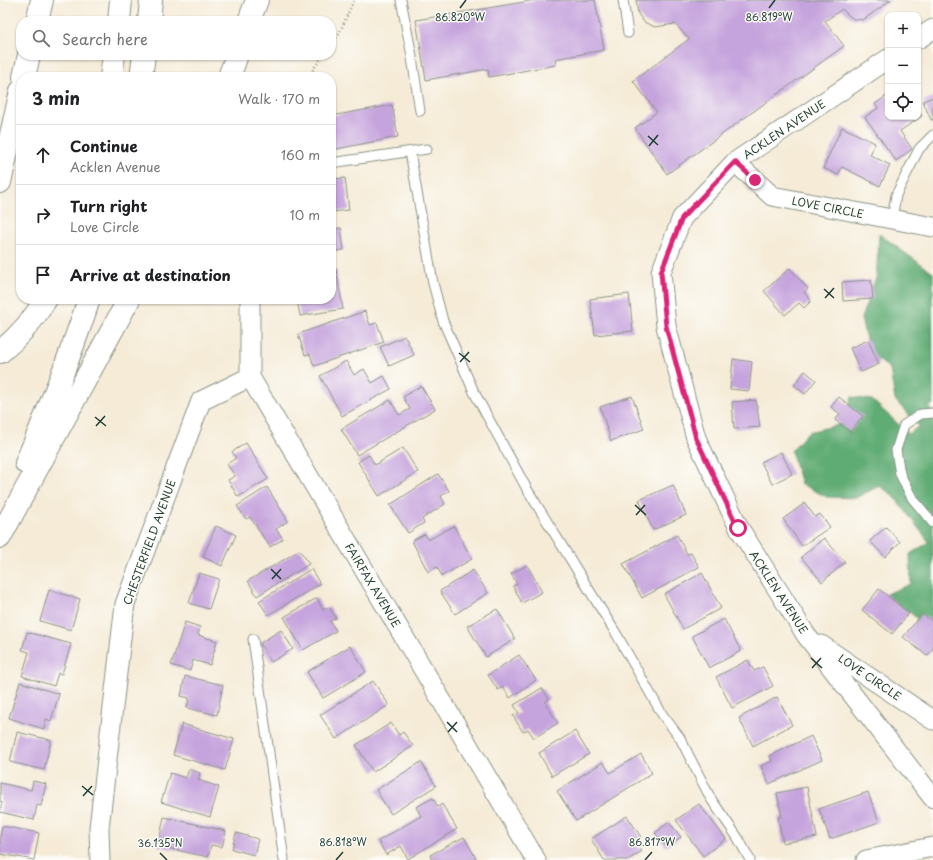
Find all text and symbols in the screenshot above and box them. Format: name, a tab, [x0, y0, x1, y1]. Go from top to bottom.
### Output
text: 86.820°W	[435, 9, 486, 24]
text: 86.819°W	[745, 9, 793, 24]
map controls	[885, 12, 921, 120]
button: +	[885, 12, 921, 48]
search box	[16, 16, 336, 60]
icon: search	[30, 27, 52, 49]
text: Search here	[62, 27, 148, 50]
button: −	[885, 48, 921, 84]
button: locate	[885, 84, 921, 120]
text: 3 min	[32, 85, 80, 111]
text: Walk · 170 m	[238, 89, 320, 108]
street label: ACKLEN AVENUE	[739, 95, 829, 163]
text: Continue	[70, 134, 138, 157]
icon: ahead	[32, 144, 54, 166]
text: 160 m	[281, 145, 320, 164]
text: Acklen Avenue	[70, 157, 161, 176]
route end	[746, 171, 764, 189]
street label: LOVE CIRCLE	[791, 192, 865, 222]
text: Turn right	[70, 194, 147, 217]
icon: right	[32, 204, 54, 226]
text: 10 m	[290, 205, 320, 224]
text: Love Circle	[70, 217, 139, 236]
text: Arrive at destination	[70, 263, 231, 286]
icon: arrive	[32, 264, 54, 286]
street label: CHESTERFIELD AVENUE	[118, 477, 180, 607]
route start	[729, 519, 747, 537]
street label: FAIRFAX AVENUE	[341, 540, 405, 630]
street label: ACKLEN AVENUE	[746, 547, 812, 637]
street label: LOVE CIRCLE	[835, 650, 905, 704]
text: 86.818°W	[319, 834, 368, 849]
text: 86.817°W	[629, 834, 676, 849]
text: 36.135°N	[138, 835, 183, 850]

